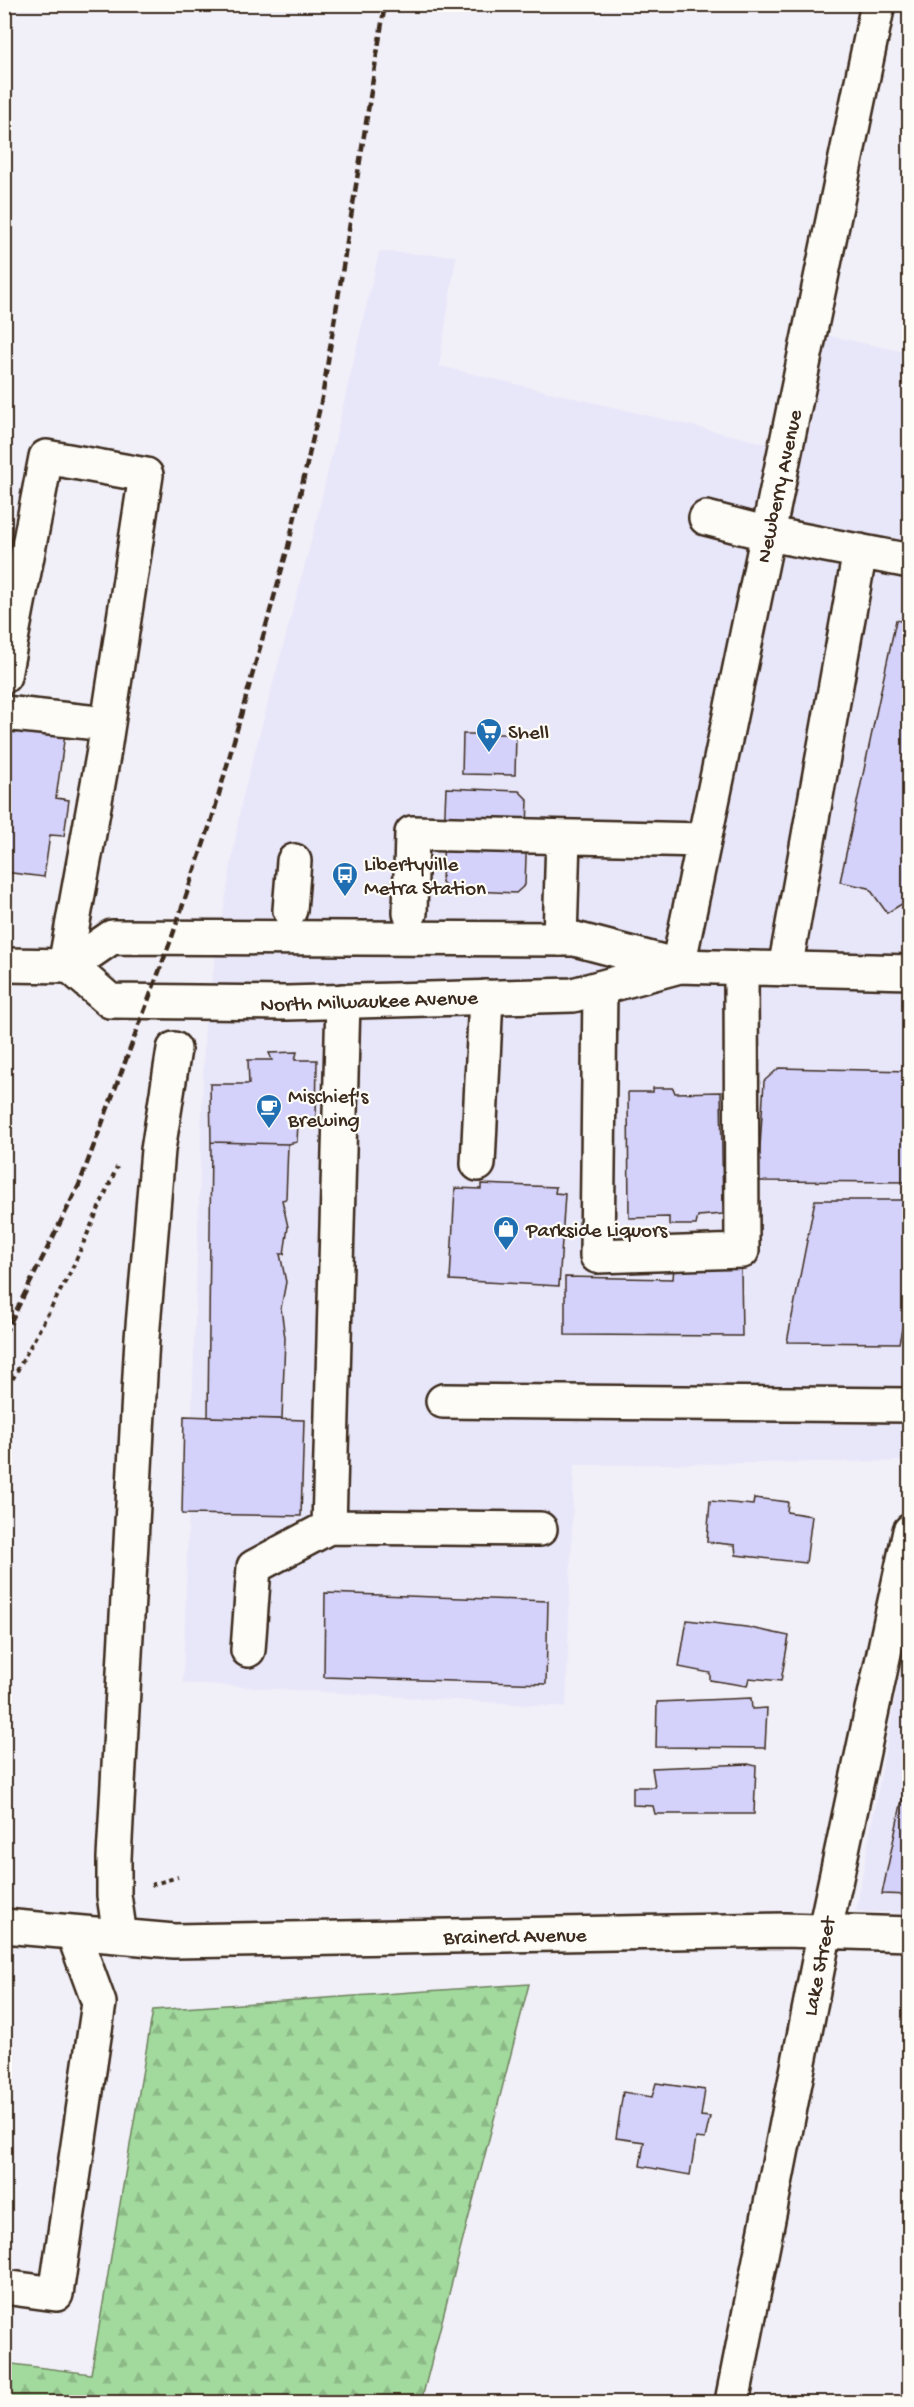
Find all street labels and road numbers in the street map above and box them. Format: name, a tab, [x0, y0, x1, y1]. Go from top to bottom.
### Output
street label: Newberry Avenue	[753, 407, 810, 566]
street label: North Milwaukee Avenue	[260, 987, 479, 1020]
street label: Lake Street	[800, 1913, 844, 2018]
street label: Brainerd Avenue	[442, 1925, 588, 1952]

